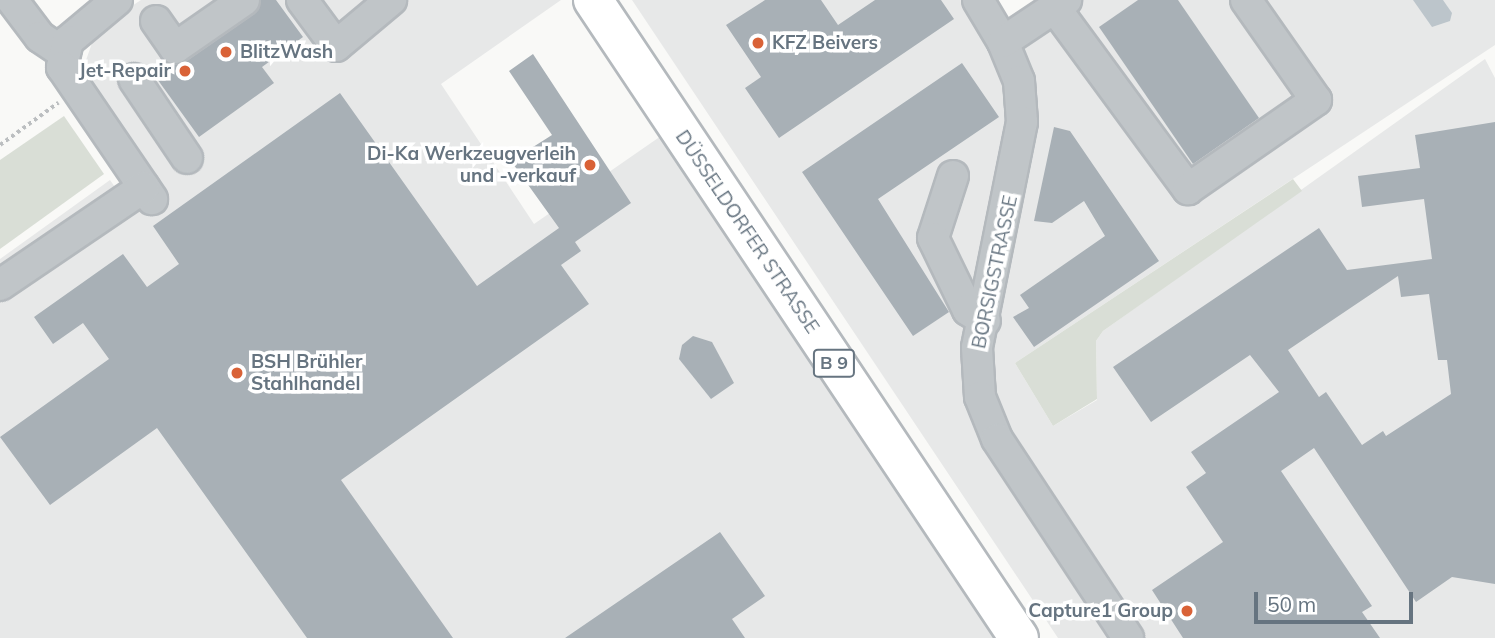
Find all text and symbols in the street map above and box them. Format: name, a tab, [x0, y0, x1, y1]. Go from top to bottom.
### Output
place label: KFZ Beivers	[772, 32, 878, 54]
marker: KFZ Beivers	[750, 35, 766, 51]
place label: BlitzWash	[240, 41, 333, 63]
marker: BlitzWash	[218, 44, 234, 60]
place label: Jet-Repair	[79, 60, 171, 82]
marker: Jet-Repair	[177, 63, 193, 79]
street label: DÜSSELDORFER STRASSE	[670, 126, 824, 338]
place label: Di-Ka Werkzeugverleih und -verkauf	[367, 143, 576, 187]
marker: Di-Ka Werkzeugverleih und -verkauf	[582, 157, 598, 173]
street label: BORSIGSTRASSE	[968, 193, 1022, 351]
road number: B 9	[811, 348, 857, 377]
place label: BSH Brühler Stahlhandel	[251, 351, 362, 395]
marker: BSH Brühler Stahlhandel	[229, 365, 245, 381]
scale bar	[1257, 578, 1416, 622]
text: 50 m	[1267, 591, 1316, 617]
place label: Capture1 Group	[1028, 600, 1173, 622]
marker: Capture1 Group	[1179, 603, 1195, 619]

